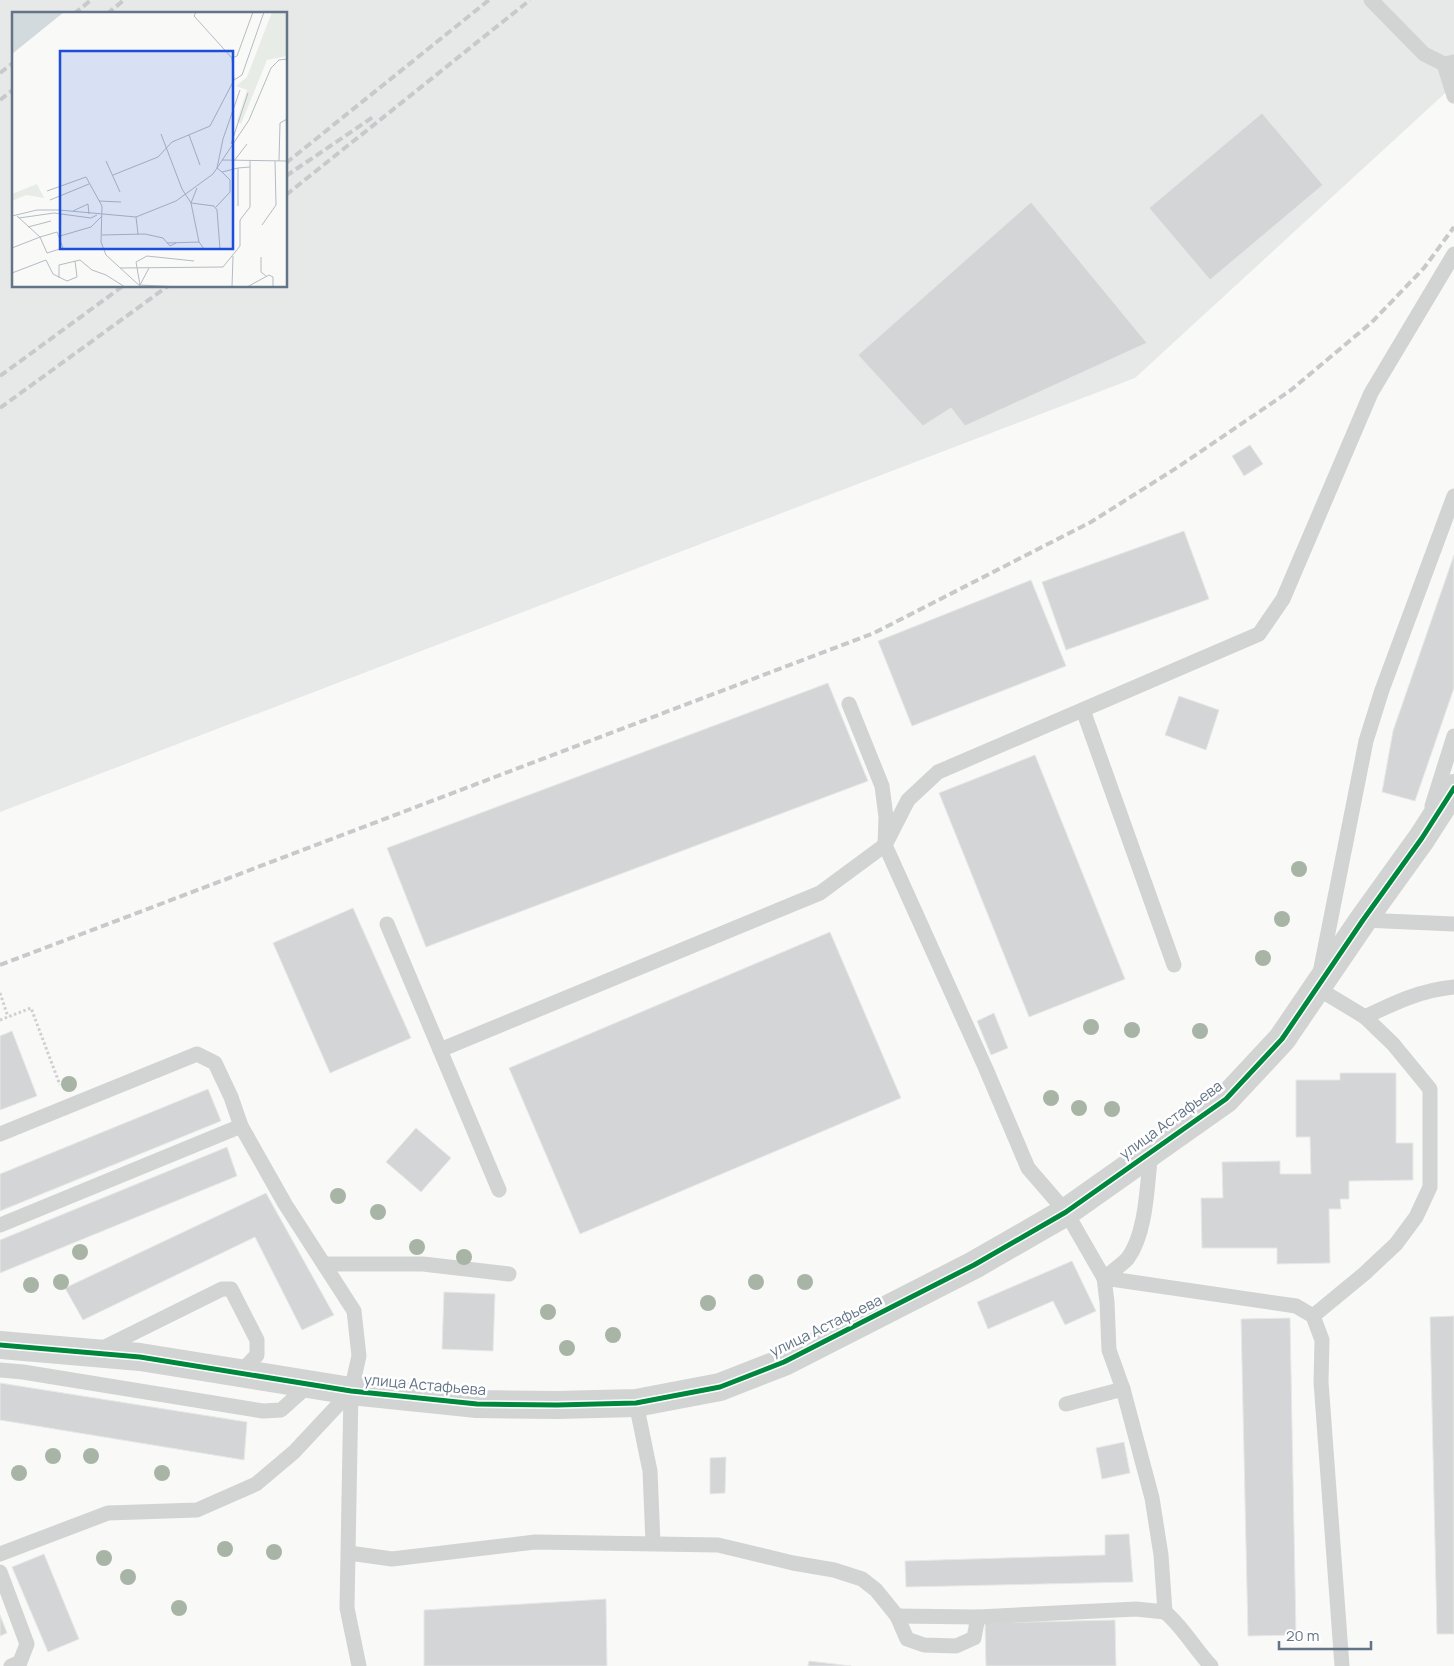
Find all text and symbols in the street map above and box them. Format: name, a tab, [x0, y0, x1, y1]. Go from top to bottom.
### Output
inset map	[12, 12, 288, 288]
street label: улица Астафьева	[1115, 1075, 1226, 1164]
street label: улица Астафьева	[766, 1289, 885, 1362]
street label: улица Астафьева	[363, 1369, 487, 1400]
scale bar	[1279, 1618, 1372, 1650]
text: 20 m	[1286, 1625, 1319, 1646]

